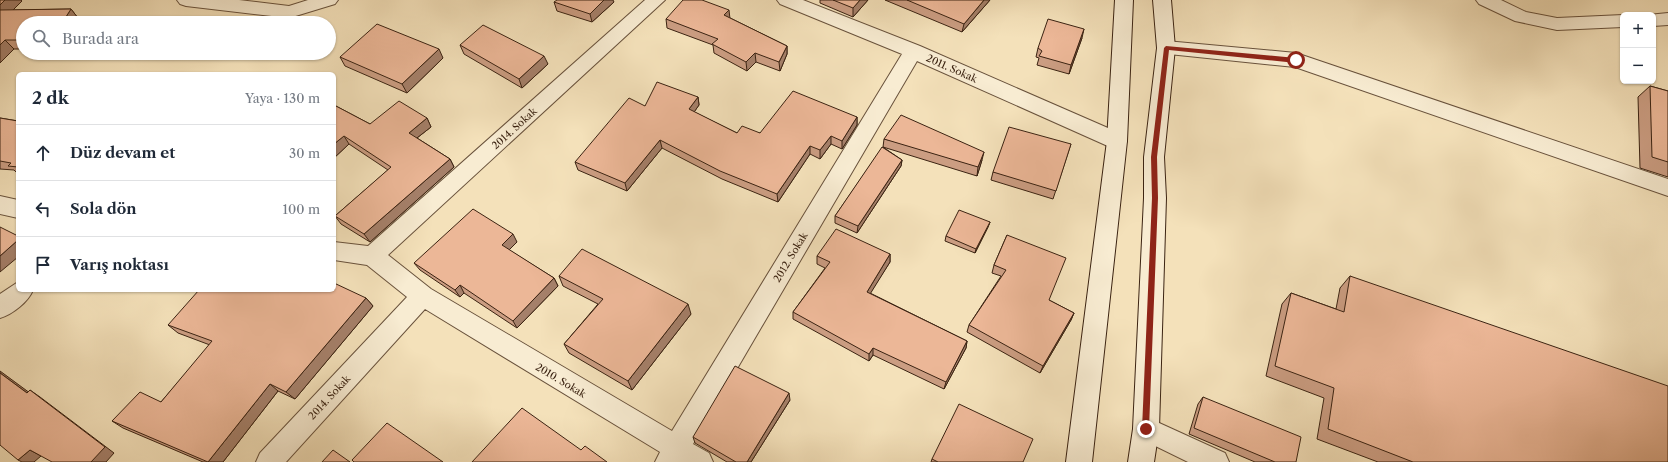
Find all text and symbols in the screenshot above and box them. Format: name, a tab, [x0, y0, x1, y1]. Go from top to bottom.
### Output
map controls	[1620, 12, 1656, 84]
button: +	[1620, 12, 1656, 48]
search box	[16, 16, 336, 60]
icon: search	[30, 27, 52, 49]
text: Burada ara	[62, 29, 139, 48]
button: −	[1620, 48, 1656, 84]
street label: 2011. Sokak	[924, 51, 980, 86]
route start	[1287, 51, 1305, 69]
text: 2 dk	[32, 88, 69, 108]
text: Yaya · 130 m	[245, 90, 320, 106]
street label: 2014. Sokak	[489, 104, 540, 152]
icon: ahead	[32, 142, 54, 164]
text: Düz devam et	[70, 143, 175, 162]
text: 30 m	[289, 145, 320, 161]
icon: left	[32, 198, 54, 220]
text: Sola dön	[70, 199, 137, 218]
text: 100 m	[282, 201, 320, 217]
street label: 2012. Sokak	[770, 229, 811, 285]
icon: arrive	[32, 254, 54, 276]
text: Varış noktası	[70, 255, 169, 274]
street label: 2010. Sokak	[533, 360, 589, 401]
street label: 2014. Sokak	[305, 372, 354, 422]
route end	[1137, 420, 1155, 438]

